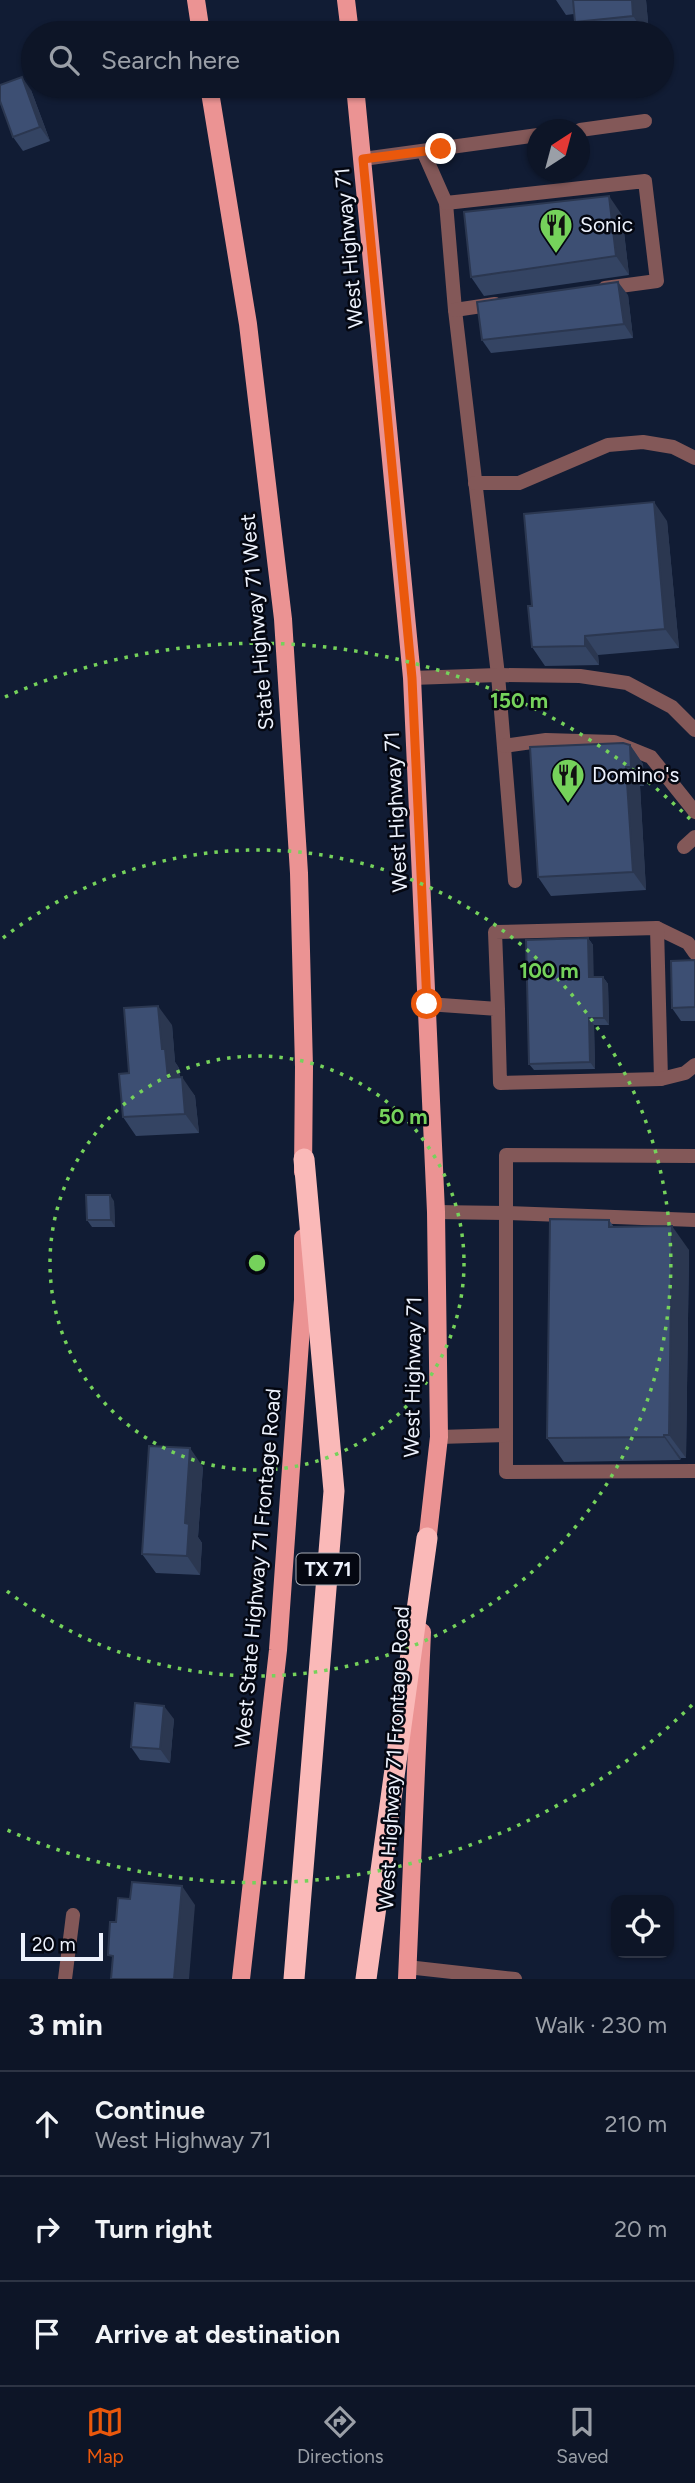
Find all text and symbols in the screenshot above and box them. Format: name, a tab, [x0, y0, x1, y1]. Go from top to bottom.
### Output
search box	[21, 21, 674, 98]
icon: search	[45, 41, 83, 79]
text: Search here	[101, 44, 240, 76]
north arrow	[527, 119, 590, 182]
route end	[425, 133, 456, 164]
street label: West Highway 71	[329, 167, 368, 329]
restaurant icon: Sonic	[537, 206, 575, 255]
place label: Sonic	[580, 212, 633, 237]
street label: State Highway 71 West	[235, 513, 278, 731]
text: 150 m	[490, 688, 548, 713]
street label: West Highway 71	[379, 731, 412, 893]
restaurant icon: Domino's	[549, 756, 587, 805]
place label: Domino's	[592, 762, 679, 787]
text: 100 m	[519, 958, 579, 983]
route start	[411, 988, 442, 1019]
text: 50 m	[378, 1104, 428, 1129]
centre of rings	[245, 1251, 269, 1275]
street label: West Highway 71	[399, 1296, 426, 1458]
street label: West State Highway 71 Frontage Road	[229, 1387, 286, 1749]
road number: TX 71	[296, 1554, 360, 1584]
street label: West Highway 71 Frontage Road	[373, 1605, 414, 1911]
map controls	[611, 1895, 674, 1958]
button: locate	[611, 1895, 674, 1958]
scale bar	[21, 1930, 103, 1962]
text: 20 m	[32, 1933, 76, 1956]
text: 3 min	[28, 2006, 103, 2043]
text: Walk · 230 m	[535, 2011, 667, 2039]
text: Continue	[95, 2094, 205, 2126]
icon: ahead	[28, 2105, 66, 2143]
text: 210 m	[605, 2110, 667, 2138]
text: West Highway 71	[95, 2126, 272, 2154]
icon: right	[28, 2210, 66, 2248]
text: Turn right	[95, 2213, 212, 2245]
text: 20 m	[614, 2215, 667, 2243]
icon: arrive	[28, 2315, 66, 2353]
text: Arrive at destination	[95, 2318, 340, 2350]
tab: Map	[86, 2403, 124, 2468]
tab: Directions	[297, 2403, 384, 2468]
tab: Saved	[556, 2403, 609, 2468]

